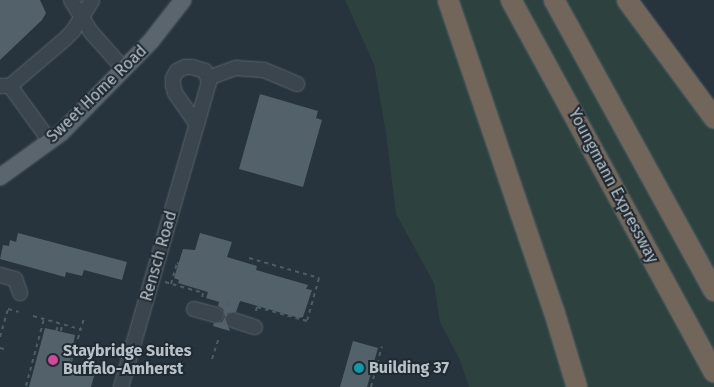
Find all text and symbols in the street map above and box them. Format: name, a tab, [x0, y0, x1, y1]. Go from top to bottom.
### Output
street label: Sweet Home Road	[43, 41, 151, 147]
street label: Youngmann Expressway	[564, 105, 662, 267]
street label: Rensch Road	[137, 209, 181, 303]
place label: Staybridge Suites Buffalo-Amherst	[63, 341, 191, 379]
marker: Staybridge Suites Buffalo-Amherst	[47, 354, 59, 366]
place label: Building 37	[369, 358, 449, 378]
marker: Building 37	[353, 362, 365, 374]

